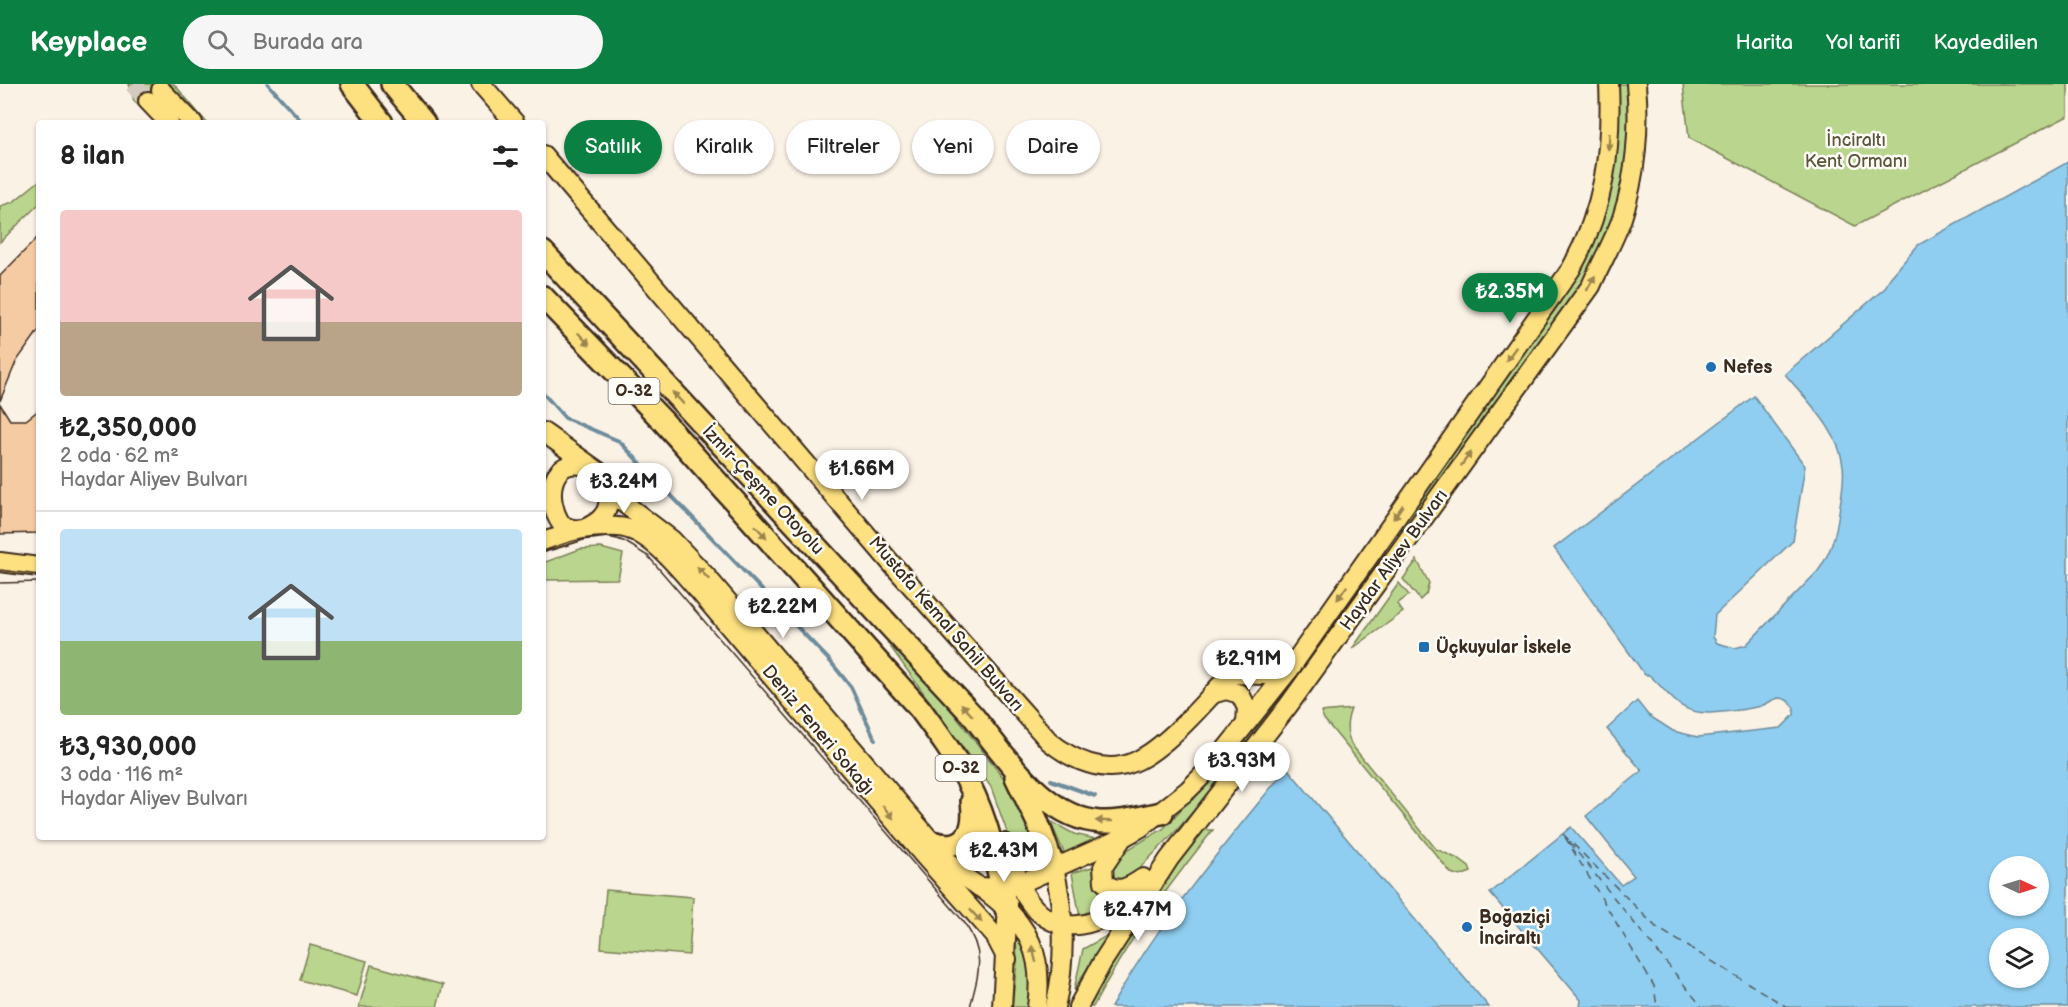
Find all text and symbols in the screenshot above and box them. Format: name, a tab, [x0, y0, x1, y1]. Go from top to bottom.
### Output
search box	[183, 15, 603, 69]
text: Keyplace	[30, 26, 147, 59]
icon: search	[204, 26, 237, 59]
text: Burada ara	[252, 29, 363, 56]
text: Harita	[1736, 30, 1793, 55]
text: Yol tarifi	[1826, 30, 1901, 55]
text: Kaydedilen	[1934, 30, 2038, 55]
chip: Satılık	[564, 120, 662, 174]
chip: Kiralık	[674, 120, 774, 174]
chip: Filtreler	[786, 120, 900, 174]
chip: Yeni	[912, 120, 994, 174]
chip: Daire	[1006, 120, 1100, 174]
park label: İnciraltı Kent Ormanı	[1805, 129, 1907, 172]
one-way arrow	[1604, 133, 1613, 152]
icon: filters	[489, 140, 522, 173]
text: 8 ilan	[60, 141, 125, 172]
icon: home	[237, 249, 345, 357]
pin: ₺2.35M	[1461, 273, 1559, 324]
one-way arrow	[1586, 274, 1596, 291]
text: ₺2.35M	[1476, 280, 1544, 304]
one-way arrow	[577, 332, 591, 347]
one-way arrow	[1505, 345, 1517, 361]
place label: Nefes	[1723, 357, 1772, 378]
marker: Nefes	[1704, 360, 1718, 374]
road number: O-32	[608, 378, 660, 404]
one-way arrow	[672, 391, 685, 406]
text: ₺2,350,000	[60, 413, 197, 444]
street label: İzmir-Çeşme Otoyolu	[698, 420, 829, 559]
text: 2 oda · 62 m²	[60, 444, 179, 468]
pin: ₺1.66M	[813, 450, 911, 501]
one-way arrow	[1460, 452, 1472, 468]
text: ₺1.66M	[829, 457, 895, 481]
pin: ₺3.24M	[575, 463, 673, 514]
text: Haydar Aliyev Bulvarı	[60, 468, 248, 492]
text: ₺3.24M	[590, 470, 658, 494]
street label: Haydar Aliyev Bulvarı	[1336, 485, 1452, 635]
one-way arrow	[1392, 504, 1404, 520]
one-way arrow	[754, 524, 767, 539]
street label: Mustafa Kemal Sahil Bulvarı	[864, 532, 1028, 716]
one-way arrow	[696, 566, 710, 581]
icon: home	[237, 568, 345, 676]
one-way arrow	[1336, 585, 1348, 601]
pin: ₺2.22M	[734, 588, 832, 639]
text: ₺2.22M	[748, 595, 818, 619]
place label: Üçkuyular İskele	[1436, 634, 1571, 658]
pin: ₺2.91M	[1200, 640, 1298, 691]
marker: Üçkuyular İskele	[1417, 640, 1431, 654]
text: ₺2.91M	[1216, 647, 1282, 671]
street label: Deniz Feneri Sokağı	[758, 661, 878, 799]
one-way arrow	[960, 703, 974, 718]
text: ₺3,930,000	[60, 732, 197, 763]
pin: ₺3.93M	[1193, 742, 1291, 793]
text: ₺3.93M	[1208, 749, 1276, 773]
road number: O-32	[936, 755, 986, 781]
text: 3 oda · 116 m²	[60, 763, 183, 787]
text: Haydar Aliyev Bulvarı	[60, 787, 248, 811]
one-way arrow	[881, 804, 894, 819]
one-way arrow	[1094, 816, 1113, 826]
pin: ₺2.43M	[955, 832, 1053, 883]
text: ₺2.43M	[970, 839, 1038, 863]
north arrow	[1989, 856, 2049, 916]
map controls	[1989, 856, 2049, 988]
pin: ₺2.47M	[1089, 891, 1187, 942]
text: ₺2.47M	[1104, 898, 1172, 922]
place label: Boğaziçi İnciraltı	[1479, 907, 1550, 949]
one-way arrow	[969, 908, 983, 923]
marker: Boğaziçi İnciraltı	[1460, 920, 1474, 934]
button: layers	[1989, 928, 2049, 988]
one-way arrow	[1029, 944, 1039, 963]

